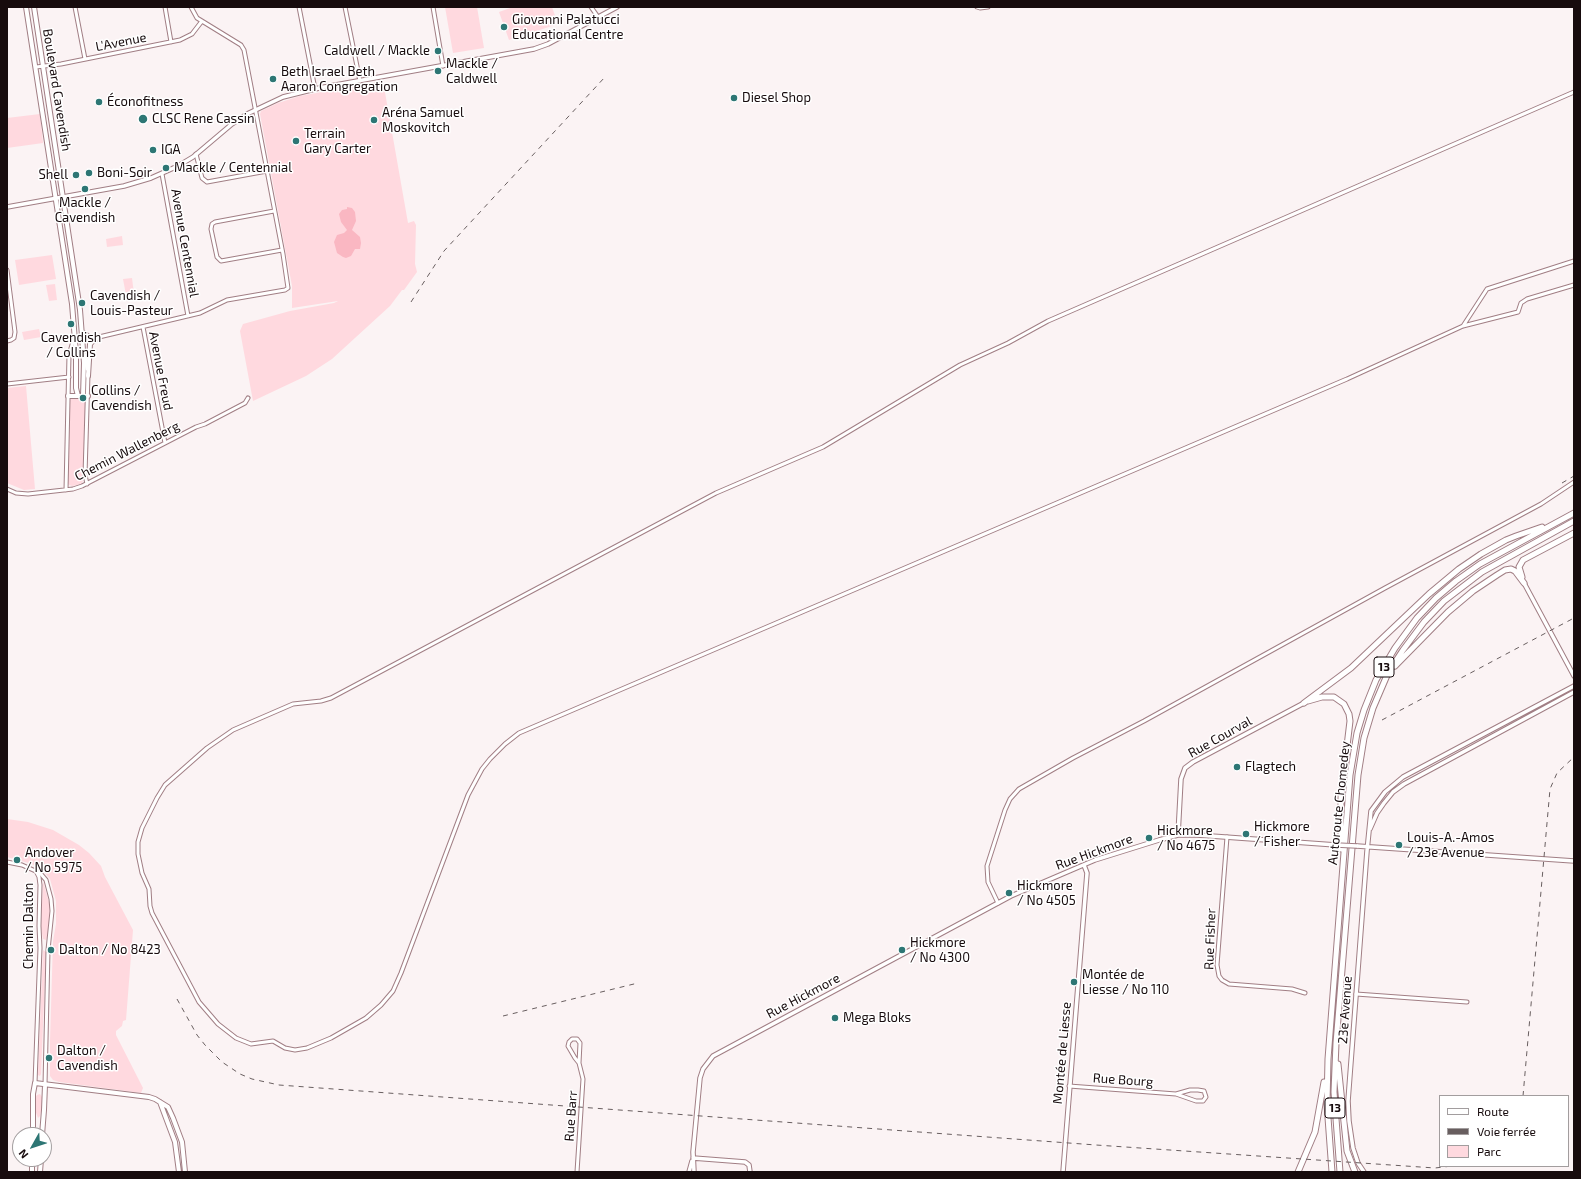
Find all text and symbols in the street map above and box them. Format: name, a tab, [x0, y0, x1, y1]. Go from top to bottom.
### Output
place label: Giovanni Palatucci Educational Centre	[512, 12, 624, 43]
marker: Giovanni Palatucci Educational Centre	[499, 22, 509, 32]
street label: Boulevard Cavendish	[40, 28, 74, 152]
street label: L'Avenue	[94, 29, 148, 55]
place label: Caldwell / Mackle	[324, 43, 430, 59]
marker: Caldwell / Mackle	[433, 46, 443, 56]
place label: Mackle / Caldwell	[446, 56, 498, 87]
place label: Beth Israel Beth Aaron Congregation	[281, 64, 398, 95]
marker: Mackle / Caldwell	[433, 66, 443, 76]
marker: Beth Israel Beth Aaron Congregation	[268, 74, 278, 84]
place label: Diesel Shop	[742, 90, 811, 106]
marker: Diesel Shop	[729, 93, 739, 103]
place label: Éconofitness	[107, 94, 183, 110]
marker: Éconofitness	[94, 97, 104, 107]
place label: Aréna Samuel Moskovitch	[382, 105, 464, 136]
place label: CLSC Rene Cassin	[152, 111, 255, 127]
marker: CLSC Rene Cassin	[137, 113, 149, 125]
marker: Aréna Samuel Moskovitch	[369, 115, 379, 125]
place label: Terrain Gary Carter	[304, 126, 371, 157]
marker: Terrain Gary Carter	[291, 136, 301, 146]
place label: IGA	[161, 142, 181, 158]
marker: IGA	[148, 145, 158, 155]
place label: Mackle / Centennial	[174, 160, 292, 176]
marker: Mackle / Centennial	[161, 163, 171, 173]
place label: Boni-Soir	[97, 165, 152, 181]
place label: Shell	[38, 167, 68, 183]
marker: Boni-Soir	[84, 168, 94, 178]
marker: Shell	[71, 170, 81, 180]
marker: Mackle / Cavendish	[80, 184, 90, 194]
street label: Avenue Centennial	[168, 188, 202, 298]
place label: Mackle / Cavendish	[55, 195, 115, 226]
place label: Cavendish / Louis-Pasteur	[90, 288, 173, 319]
marker: Cavendish / Louis-Pasteur	[77, 298, 87, 308]
marker: Cavendish / Collins	[66, 319, 76, 329]
place label: Cavendish / Collins	[41, 330, 101, 361]
street label: Avenue Freud	[146, 330, 176, 412]
place label: Collins / Cavendish	[91, 383, 152, 414]
marker: Collins / Cavendish	[78, 393, 88, 403]
street label: Chemin Wallenberg	[72, 418, 182, 484]
road number: 13	[1374, 657, 1394, 677]
street label: Rue Courval	[1185, 713, 1255, 761]
street label: Autoroute Chomedey	[1325, 740, 1353, 866]
place label: Flagtech	[1245, 759, 1296, 775]
marker: Flagtech	[1232, 762, 1242, 772]
place label: Hickmore / Fisher	[1254, 819, 1310, 850]
place label: Hickmore / No 4675	[1157, 823, 1215, 854]
marker: Hickmore / Fisher	[1241, 829, 1251, 839]
place label: Louis-A.-Amos / 23e Avenue	[1407, 830, 1494, 861]
street label: Rue Hickmore	[1053, 831, 1135, 873]
marker: Hickmore / No 4675	[1144, 833, 1154, 843]
marker: Louis-A.-Amos / 23e Avenue	[1394, 840, 1404, 850]
place label: Andover / No 5975	[25, 845, 82, 876]
marker: Andover / No 5975	[12, 855, 22, 865]
place label: Hickmore / No 4505	[1017, 878, 1076, 909]
street label: Chemin Dalton	[21, 883, 37, 969]
marker: Hickmore / No 4505	[1004, 888, 1014, 898]
street label: Rue Fisher	[1201, 908, 1219, 970]
place label: Hickmore / No 4300	[910, 935, 970, 966]
place label: Dalton / No 8423	[59, 942, 161, 958]
marker: Dalton / No 8423	[46, 945, 56, 955]
marker: Hickmore / No 4300	[897, 945, 907, 955]
place label: Montée de Liesse / No 110	[1082, 967, 1169, 998]
street label: Rue Hickmore	[764, 970, 842, 1022]
street label: 23e Avenue	[1335, 976, 1355, 1044]
marker: Montée de Liesse / No 110	[1069, 977, 1079, 987]
street label: Montée de Liesse	[1050, 1001, 1074, 1105]
place label: Mega Bloks	[843, 1010, 911, 1026]
marker: Mega Bloks	[830, 1013, 840, 1023]
place label: Dalton / Cavendish	[57, 1043, 118, 1074]
marker: Dalton / Cavendish	[44, 1053, 54, 1063]
street label: Rue Bourg	[1092, 1070, 1154, 1090]
street label: Rue Barr	[561, 1090, 581, 1142]
legend	[1439, 1095, 1569, 1167]
road number: 13	[1325, 1098, 1345, 1118]
text: Route	[1477, 1104, 1509, 1118]
text: Voie ferrée	[1477, 1124, 1536, 1138]
north arrow	[12, 1127, 52, 1167]
text: Parc	[1477, 1144, 1501, 1158]
text: N	[16, 1147, 31, 1161]

